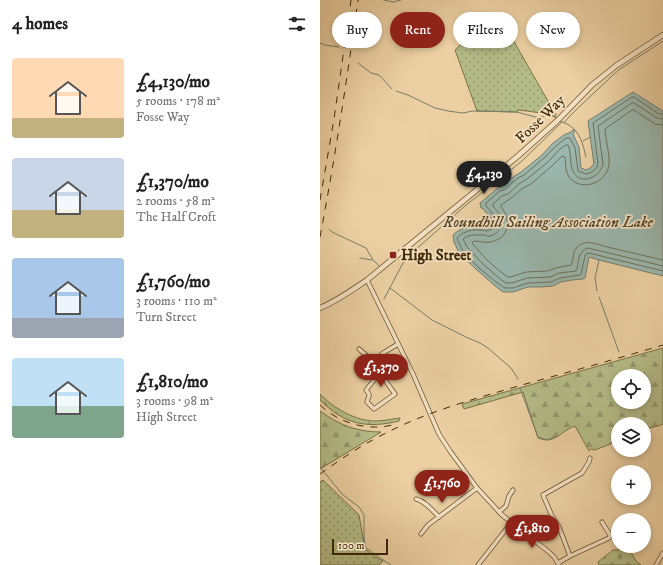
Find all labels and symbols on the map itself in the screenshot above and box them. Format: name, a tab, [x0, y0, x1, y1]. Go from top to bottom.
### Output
street label: Fosse Way	[512, 90, 570, 148]
pin: £4,130	[451, 161, 517, 195]
water label: Roundhill Sailing Association Lake	[442, 212, 654, 232]
place label: High Street	[401, 246, 472, 265]
marker: High Street	[388, 250, 398, 260]
pin: £1,370	[348, 354, 414, 388]
pin: £1,760	[409, 470, 475, 504]
pin: £1,810	[499, 515, 565, 549]
scale bar	[332, 537, 388, 556]

